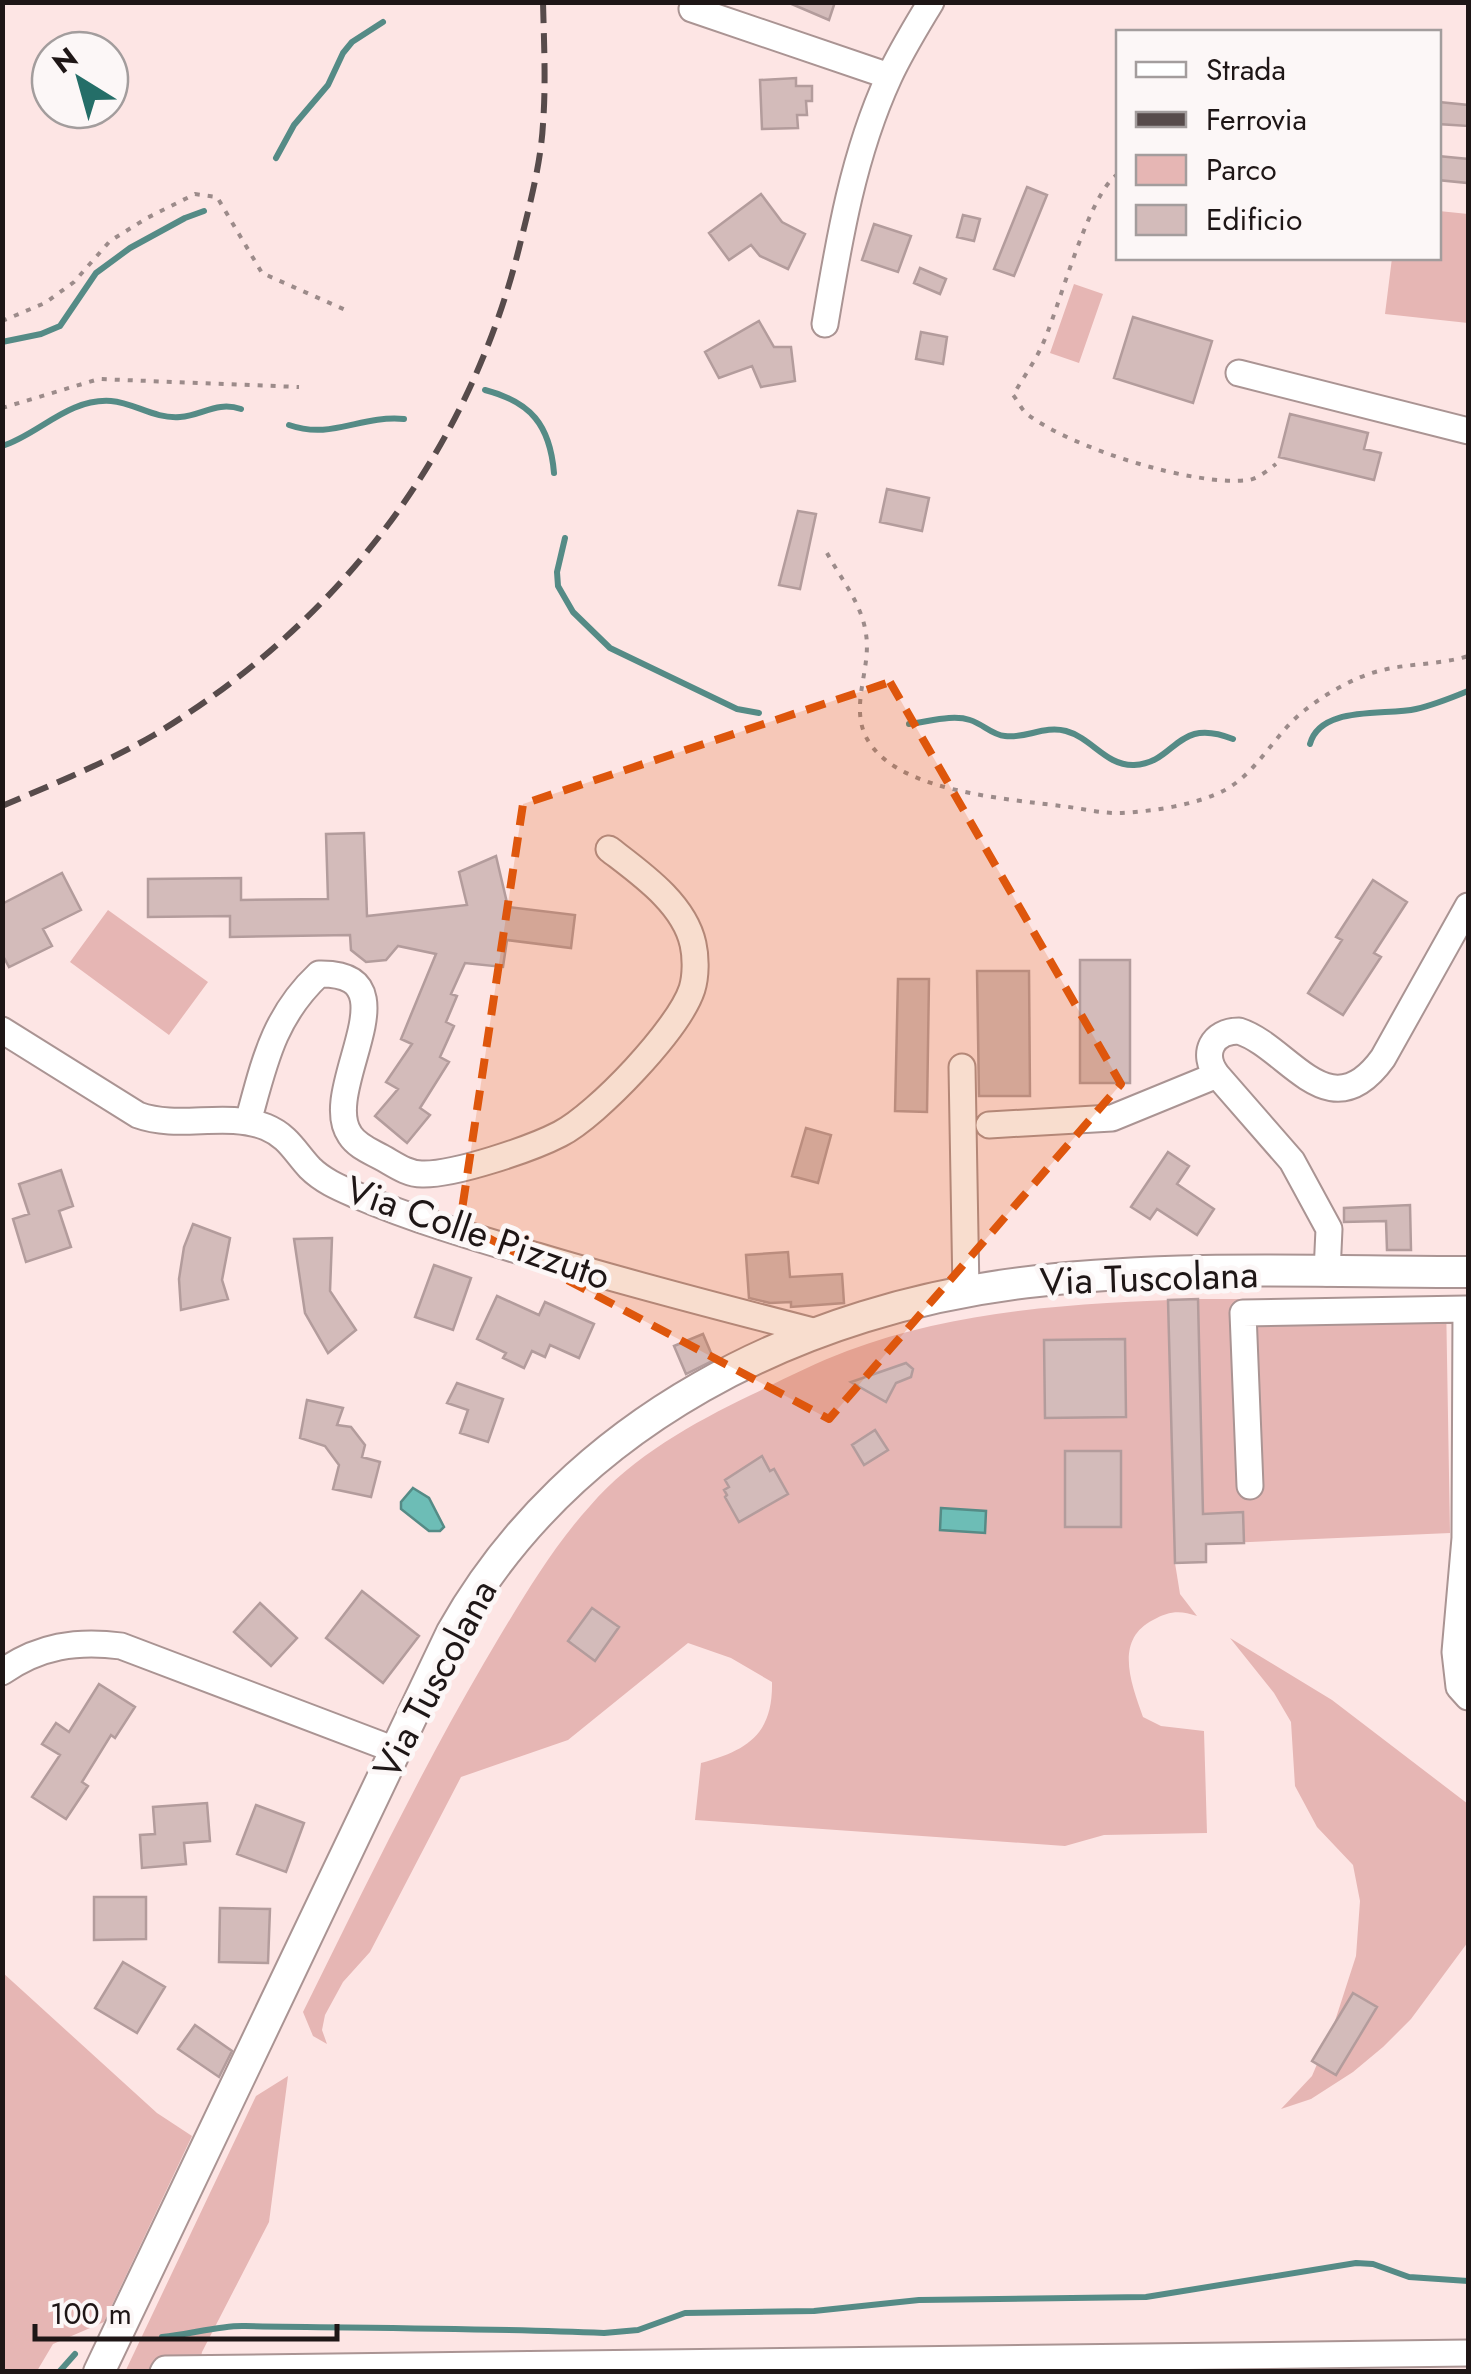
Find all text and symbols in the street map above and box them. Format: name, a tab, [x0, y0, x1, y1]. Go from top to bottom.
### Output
north arrow	[30, 30, 130, 130]
legend	[1116, 30, 1441, 260]
text: N	[44, 37, 86, 83]
text: Strada	[1206, 48, 1286, 91]
text: Ferrovia	[1206, 98, 1307, 141]
text: Parco	[1206, 148, 1277, 191]
text: Edificio	[1206, 198, 1302, 241]
street label: Via Colle Pizzuto	[339, 1162, 618, 1303]
street label: Via Tuscolana	[1039, 1246, 1259, 1309]
street label: Via Tuscolana	[359, 1569, 510, 1788]
scale bar	[35, 2279, 338, 2341]
text: 100 m	[50, 2292, 132, 2335]

